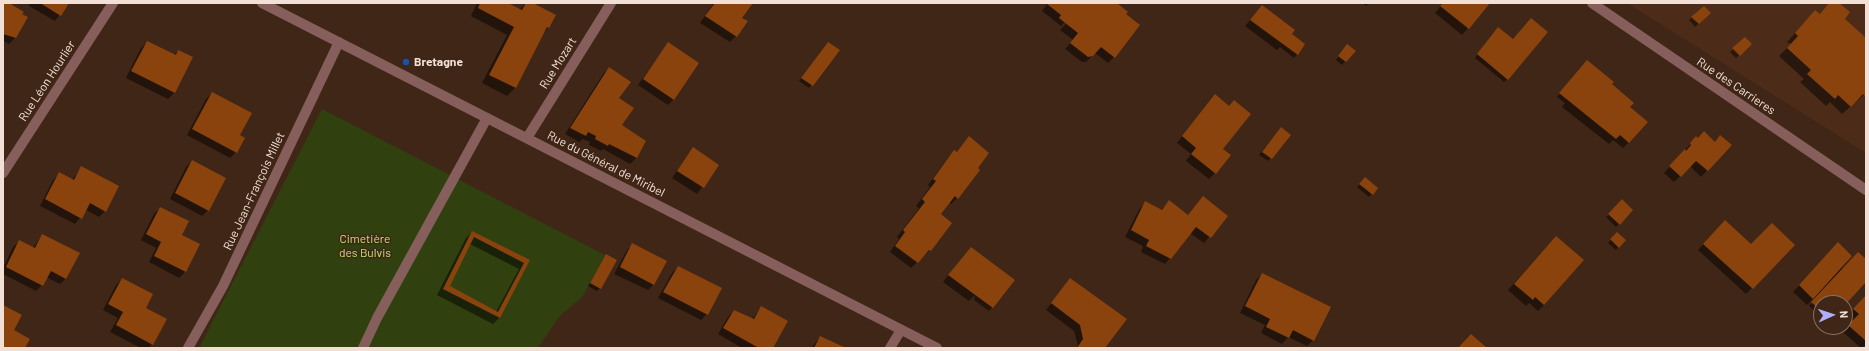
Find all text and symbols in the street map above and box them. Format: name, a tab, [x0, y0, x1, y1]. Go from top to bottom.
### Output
street label: Rue Mozart	[537, 35, 579, 91]
street label: Rue Léon Hourlier	[16, 38, 78, 124]
street label: Rue des Carrieres	[1694, 54, 1778, 118]
place label: Bretagne	[414, 55, 463, 69]
marker: Bretagne	[401, 57, 411, 67]
street label: Rue du Général de Miribel	[545, 128, 667, 200]
street label: Rue Jean-François Millet	[220, 130, 288, 252]
park label: Cimetière des Bulvis	[339, 232, 391, 260]
north arrow	[1813, 295, 1853, 335]
text: N	[1838, 310, 1851, 318]

